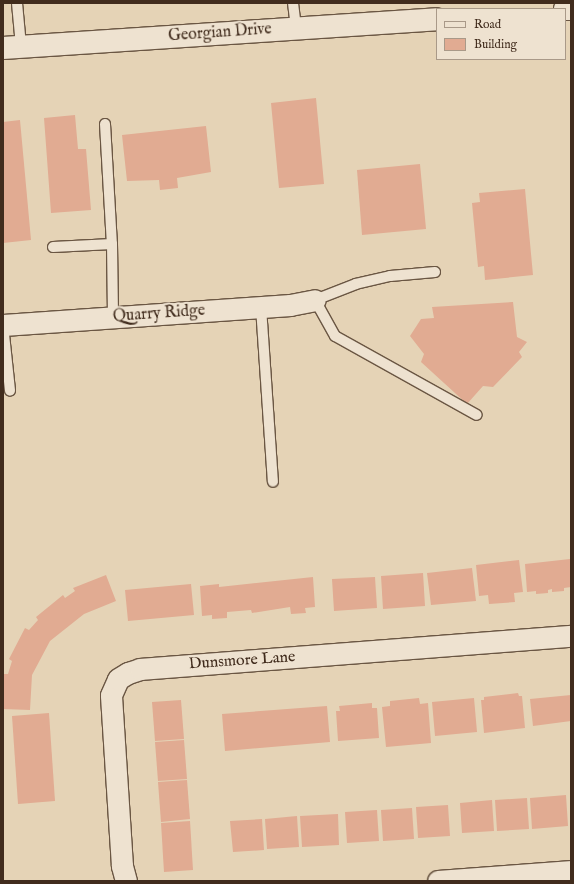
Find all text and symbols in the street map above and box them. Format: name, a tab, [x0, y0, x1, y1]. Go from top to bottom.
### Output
legend	[436, 8, 566, 60]
text: Road	[474, 17, 501, 32]
street label: Georgian Drive	[168, 20, 272, 46]
text: Building	[474, 37, 517, 52]
street label: Quarry Ridge	[112, 301, 206, 327]
street label: Dunsmore Lane	[188, 648, 296, 674]

